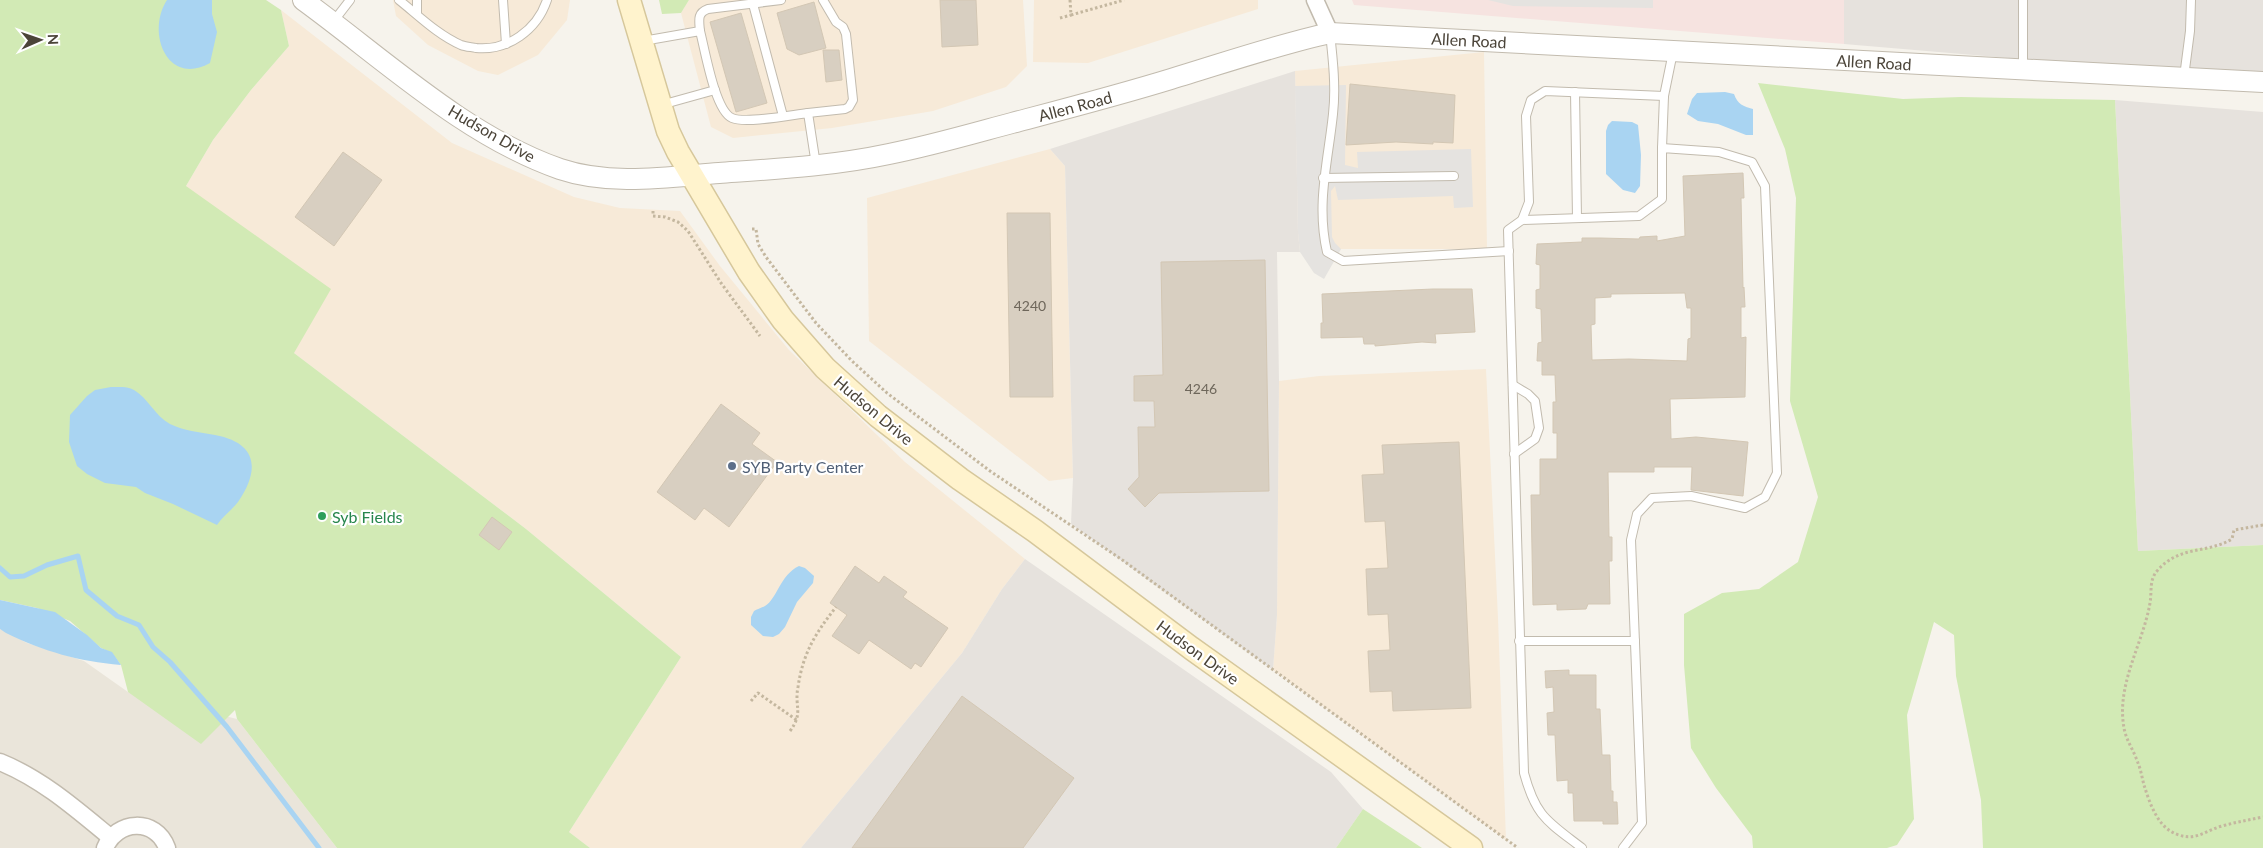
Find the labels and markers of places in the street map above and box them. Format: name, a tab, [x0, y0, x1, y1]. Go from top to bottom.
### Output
place label: SYB Party Center	[742, 457, 864, 476]
marker: SYB Party Center	[726, 460, 738, 472]
place label: Syb Fields	[332, 507, 403, 526]
marker: Syb Fields	[316, 510, 328, 522]

